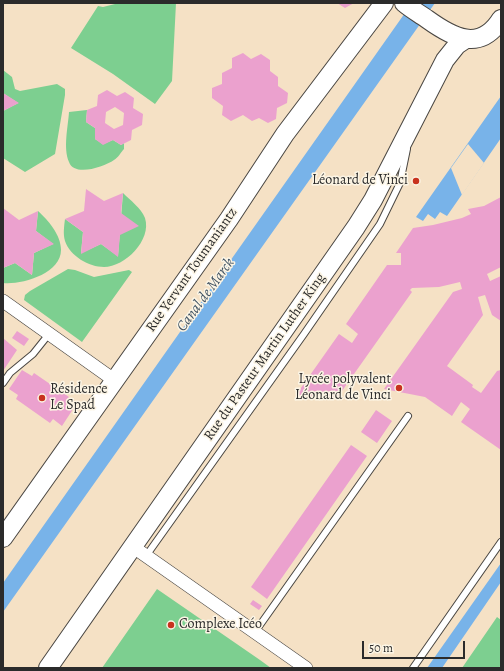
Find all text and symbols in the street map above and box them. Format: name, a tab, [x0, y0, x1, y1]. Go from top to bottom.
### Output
place label: Léonard de Vinci	[312, 173, 408, 189]
marker: Léonard de Vinci	[411, 176, 421, 186]
street label: Rue Yervant Toumaniantz	[143, 205, 241, 335]
water label: Canal de Marck	[173, 255, 239, 335]
street label: Rue du Pasteur Martin Luther King	[201, 270, 329, 444]
place label: Lycée polyvalent Léonard de Vinci	[295, 372, 391, 404]
place label: Résidence Le Spad	[50, 382, 107, 414]
marker: Lycée polyvalent Léonard de Vinci	[394, 383, 404, 393]
marker: Résidence Le Spad	[37, 393, 47, 403]
place label: Complexe Icéo	[179, 617, 262, 633]
marker: Complexe Icéo	[166, 620, 176, 630]
scale bar	[364, 633, 467, 659]
text: 50 m	[369, 640, 393, 656]

